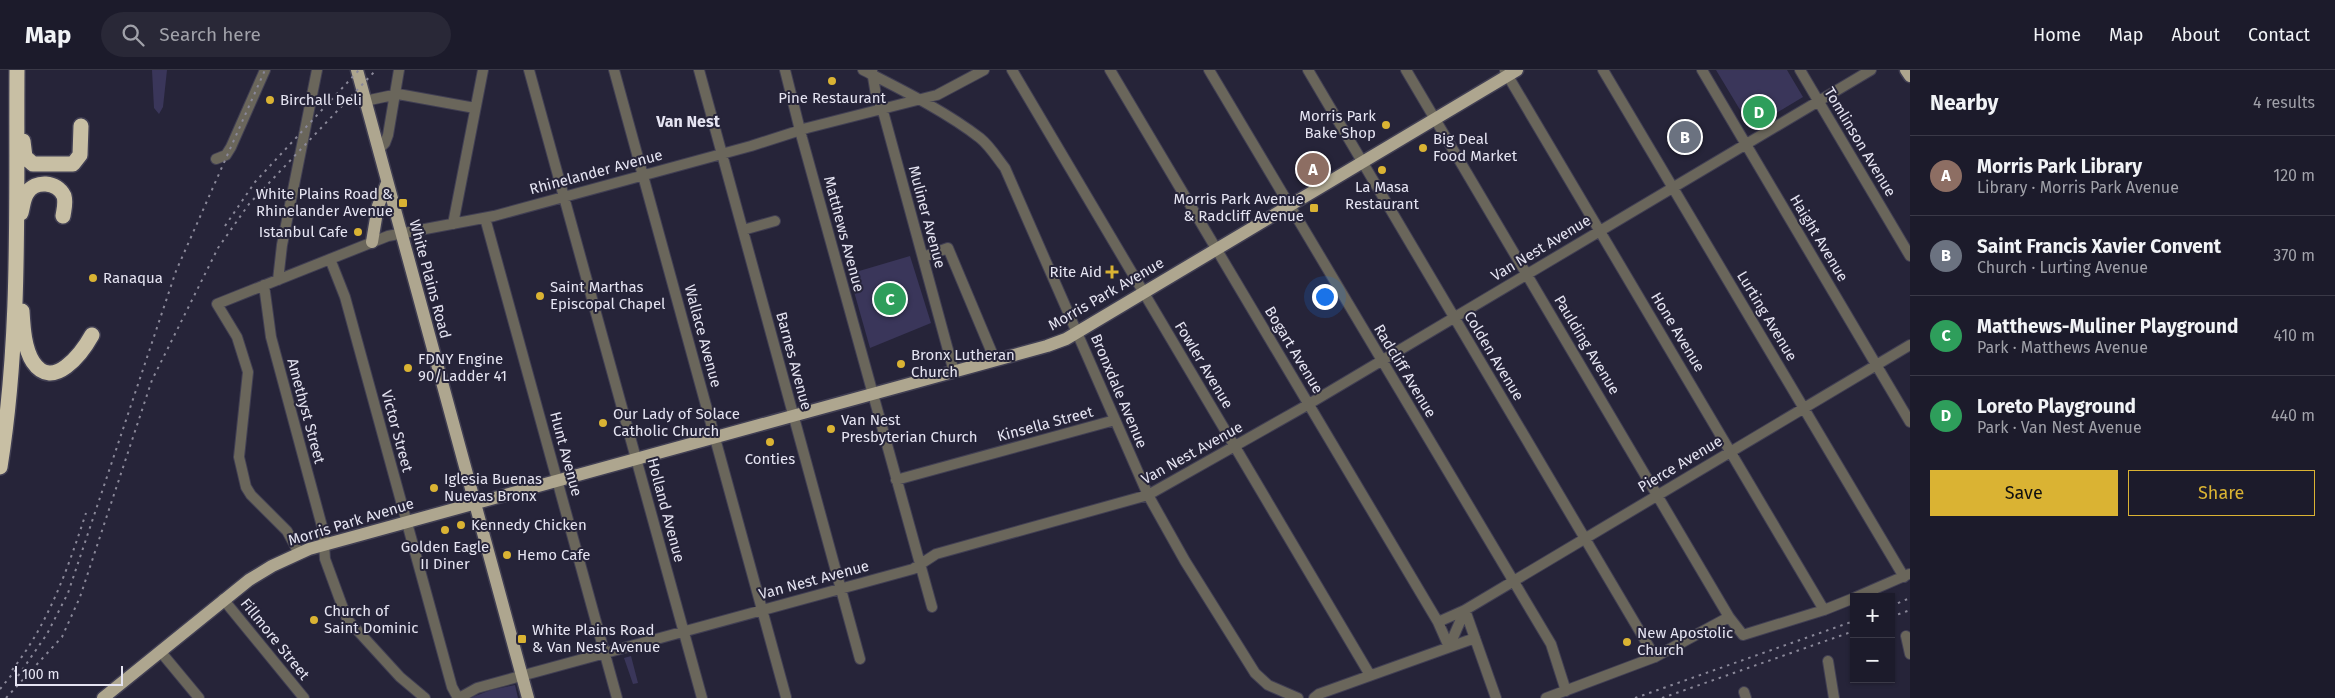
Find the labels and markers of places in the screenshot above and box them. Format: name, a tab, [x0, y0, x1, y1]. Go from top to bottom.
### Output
marker: Pine Restaurant	[826, 75, 838, 87]
place label: Pine Restaurant	[778, 89, 886, 107]
place label: Birchall Deli	[280, 91, 362, 109]
pin: D	[1743, 93, 1775, 131]
marker: Birchall Deli	[264, 94, 276, 106]
place label: Morris Park Bake Shop	[1299, 107, 1376, 142]
pin: B	[1669, 118, 1701, 156]
marker: Morris Park Bake Shop	[1380, 119, 1392, 131]
place label: Big Deal Food Market	[1433, 130, 1518, 165]
marker: Big Deal Food Market	[1417, 142, 1429, 154]
pin: A	[1297, 150, 1329, 188]
marker: La Masa Restaurant	[1376, 164, 1388, 176]
place label: La Masa Restaurant	[1345, 178, 1420, 213]
place label: White Plains Road & Rhinelander Avenue	[256, 185, 393, 220]
place label: Morris Park Avenue & Radcliff Avenue	[1173, 190, 1304, 225]
marker: White Plains Road & Rhinelander Avenue	[397, 197, 409, 209]
marker: Morris Park Avenue & Radcliff Avenue	[1308, 202, 1320, 214]
place label: Istanbul Cafe	[259, 223, 348, 241]
marker: Istanbul Cafe	[352, 226, 364, 238]
place label: Rite Aid	[1050, 263, 1102, 281]
marker: Rite Aid	[1106, 266, 1118, 278]
place label: Ranaqua	[103, 269, 163, 287]
marker: Ranaqua	[87, 272, 99, 284]
place label: Saint Marthas Episcopal Chapel	[550, 278, 666, 313]
pin: C	[874, 280, 906, 318]
marker: Saint Marthas Episcopal Chapel	[534, 290, 546, 302]
place label: Bronx Lutheran Church	[911, 346, 1015, 381]
place label: FDNY Engine 90/Ladder 41	[418, 350, 507, 385]
marker: Bronx Lutheran Church	[895, 358, 907, 370]
marker: FDNY Engine 90/Ladder 41	[402, 362, 414, 374]
place label: Our Lady of Solace Catholic Church	[613, 405, 740, 440]
place label: Van Nest Presbyterian Church	[841, 411, 978, 446]
marker: Our Lady of Solace Catholic Church	[597, 417, 609, 429]
marker: Van Nest Presbyterian Church	[825, 423, 837, 435]
marker: Conties	[764, 436, 776, 448]
place label: Conties	[745, 450, 795, 468]
place label: Iglesia Buenas Nuevas Bronx	[444, 470, 542, 505]
marker: Iglesia Buenas Nuevas Bronx	[428, 482, 440, 494]
place label: Kennedy Chicken	[471, 516, 587, 534]
marker: Kennedy Chicken	[455, 519, 467, 531]
marker: Golden Eagle II Diner	[439, 524, 451, 536]
place label: Golden Eagle II Diner	[401, 538, 489, 573]
place label: Hemo Cafe	[517, 546, 590, 564]
marker: Hemo Cafe	[501, 549, 513, 561]
place label: Church of Saint Dominic	[324, 602, 418, 637]
marker: Church of Saint Dominic	[308, 614, 320, 626]
place label: White Plains Road & Van Nest Avenue	[532, 621, 660, 656]
place label: New Apostolic Church	[1637, 624, 1733, 659]
marker: White Plains Road & Van Nest Avenue	[516, 633, 528, 645]
marker: New Apostolic Church	[1621, 636, 1633, 648]

